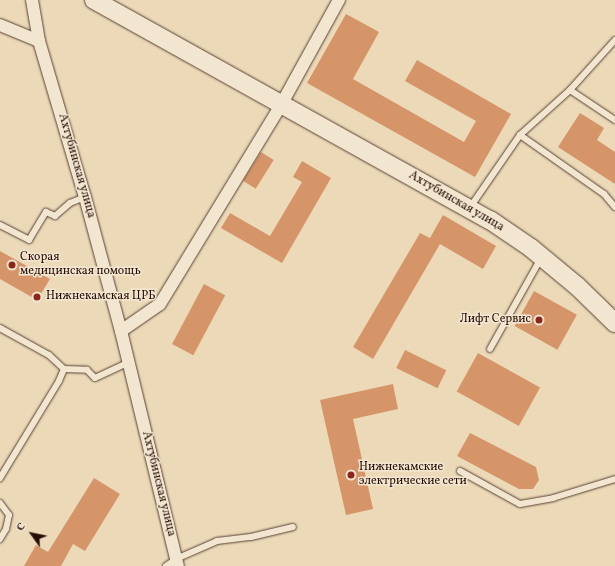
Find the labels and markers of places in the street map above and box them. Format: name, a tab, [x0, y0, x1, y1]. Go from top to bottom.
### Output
place label: Скорая медицинская помощь	[20, 251, 141, 279]
marker: Скорая медицинская помощь	[7, 260, 17, 270]
place label: Нижнекамская ЦРБ	[46, 290, 156, 304]
marker: Нижнекамская ЦРБ	[31, 291, 43, 303]
place label: Лифт Сервис	[460, 313, 531, 327]
marker: Лифт Сервис	[534, 315, 544, 325]
place label: Нижнекамские электрические сети	[359, 461, 467, 489]
marker: Нижнекамские электрические сети	[346, 470, 356, 480]

